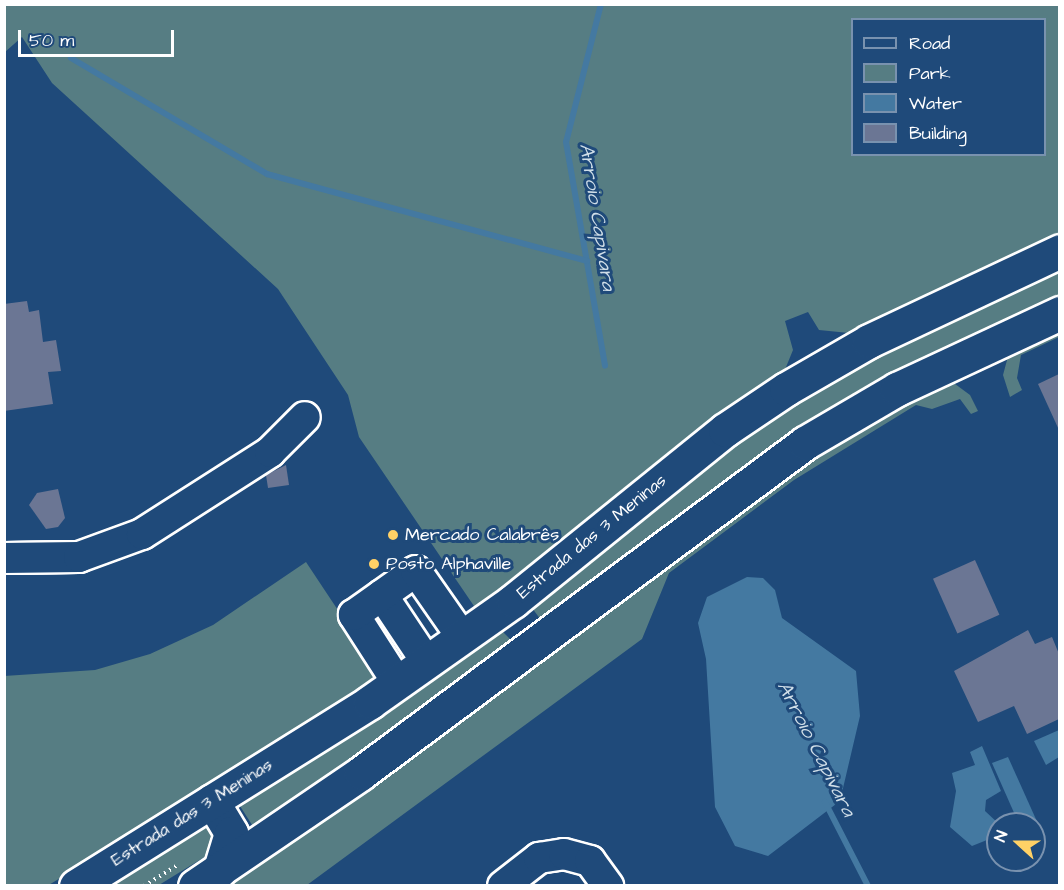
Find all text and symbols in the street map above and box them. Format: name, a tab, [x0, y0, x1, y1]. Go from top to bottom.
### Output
scale bar	[21, 18, 177, 56]
legend	[851, 18, 1046, 156]
text: 50 m	[29, 28, 74, 53]
text: Road	[909, 31, 950, 56]
text: Park	[909, 61, 951, 86]
text: Water	[909, 91, 962, 116]
text: Building	[909, 121, 967, 146]
water label: Arroio Capivara	[574, 142, 620, 292]
street label: Estrada das 3 Meninas	[513, 470, 671, 604]
place label: Mercado Calabrês	[405, 524, 559, 546]
marker: Mercado Calabrês	[386, 528, 400, 542]
place label: Posto Alphaville	[386, 553, 511, 575]
marker: Posto Alphaville	[367, 557, 381, 571]
water label: Arroio Capivara	[772, 677, 860, 821]
street label: Estrada das 3 Meninas	[107, 755, 277, 871]
north arrow	[986, 812, 1046, 872]
text: N	[989, 828, 1013, 845]

